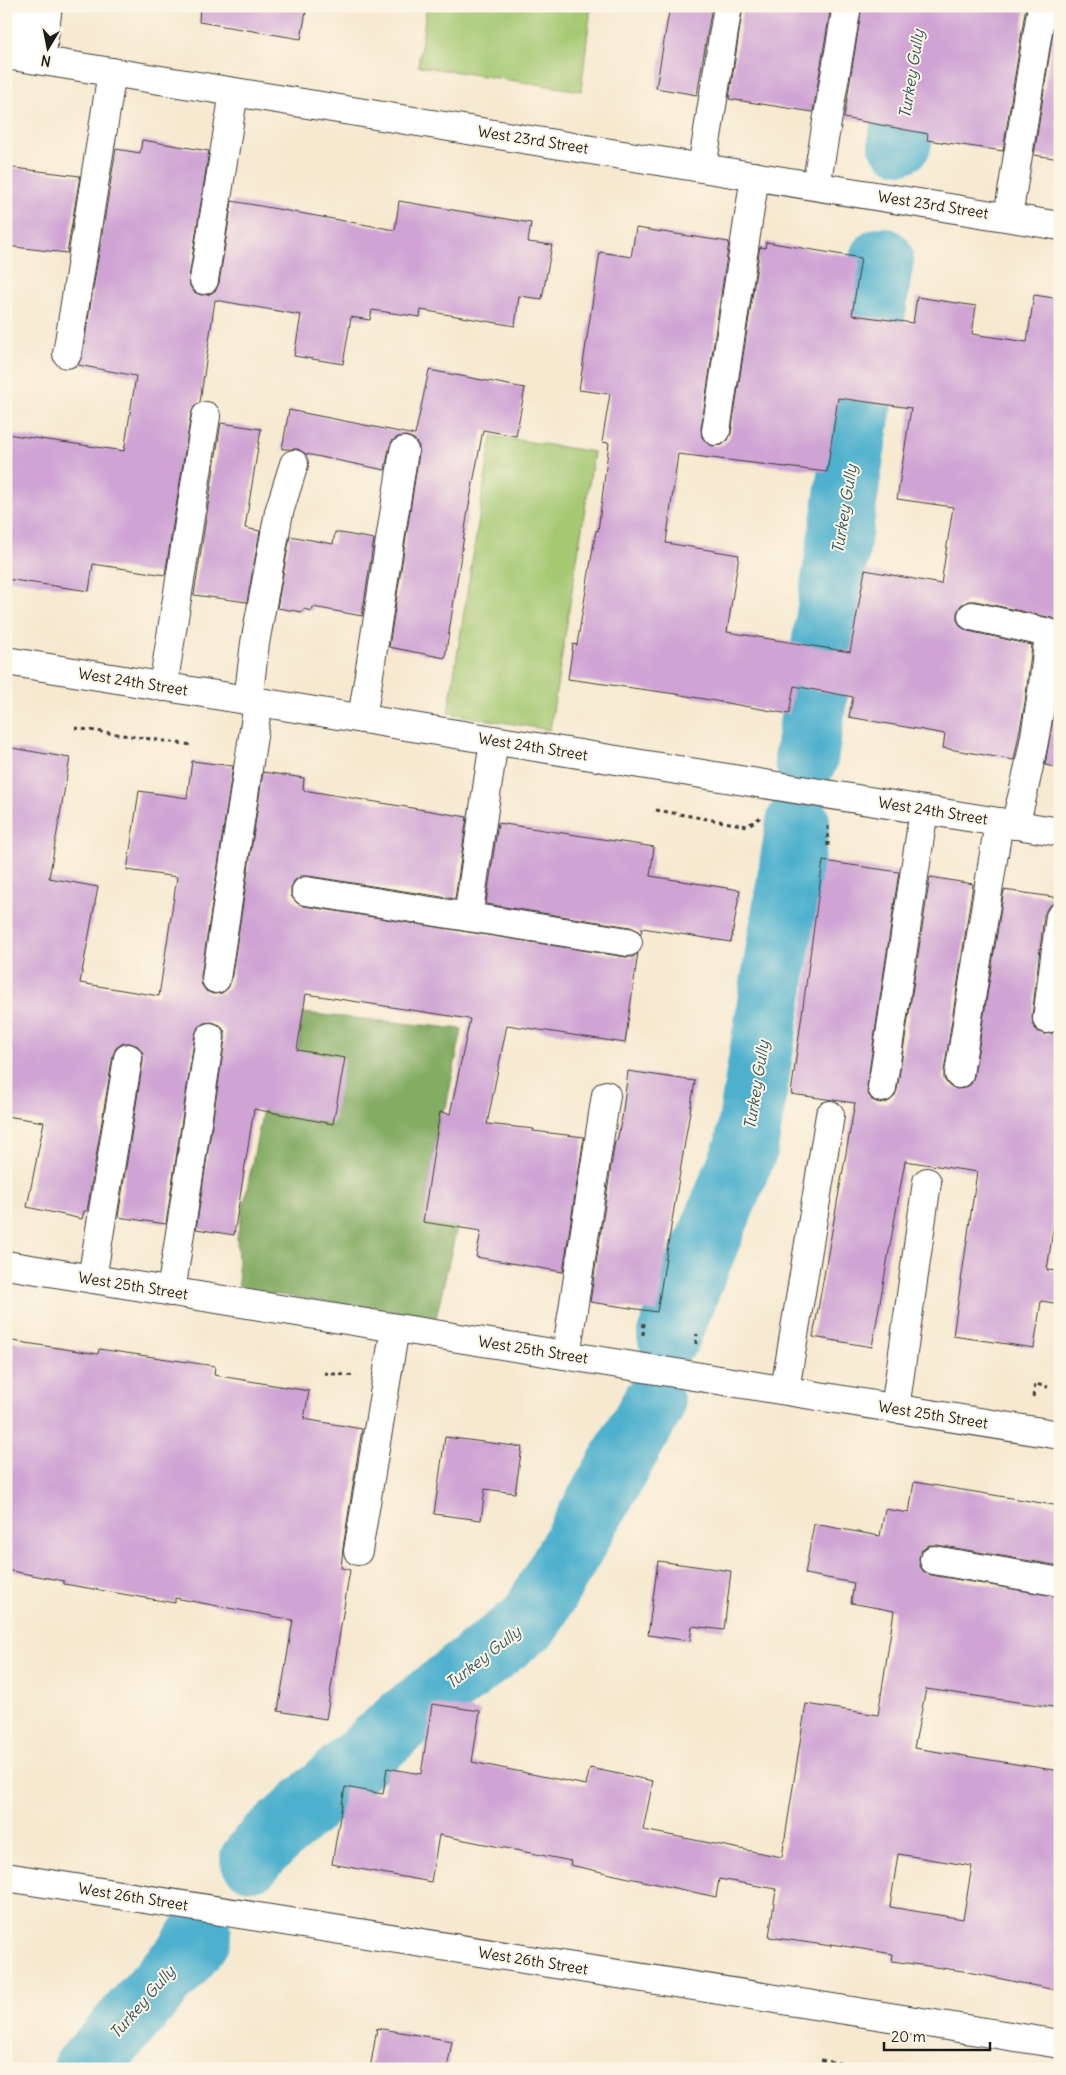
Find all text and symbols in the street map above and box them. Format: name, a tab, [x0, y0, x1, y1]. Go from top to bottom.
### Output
north arrow	[22, 22, 72, 72]
water label: Turkey Gully	[894, 26, 928, 120]
text: N	[39, 51, 52, 71]
street label: West 23rd Street	[476, 121, 590, 158]
street label: West 23rd Street	[876, 186, 990, 223]
water label: Turkey Gully	[827, 461, 861, 555]
street label: West 24th Street	[77, 663, 189, 700]
street label: West 24th Street	[477, 728, 589, 765]
street label: West 24th Street	[877, 792, 989, 829]
water label: Turkey Gully	[739, 1037, 773, 1131]
street label: West 25th Street	[77, 1267, 189, 1304]
street label: West 25th Street	[477, 1331, 589, 1368]
street label: West 25th Street	[877, 1396, 989, 1433]
water label: Turkey Gully	[441, 1620, 526, 1693]
street label: West 26th Street	[77, 1878, 189, 1915]
street label: West 26th Street	[477, 1942, 589, 1979]
water label: Turkey Gully	[105, 1960, 180, 2042]
scale bar	[884, 2020, 990, 2052]
text: 20 m	[891, 2027, 926, 2046]

